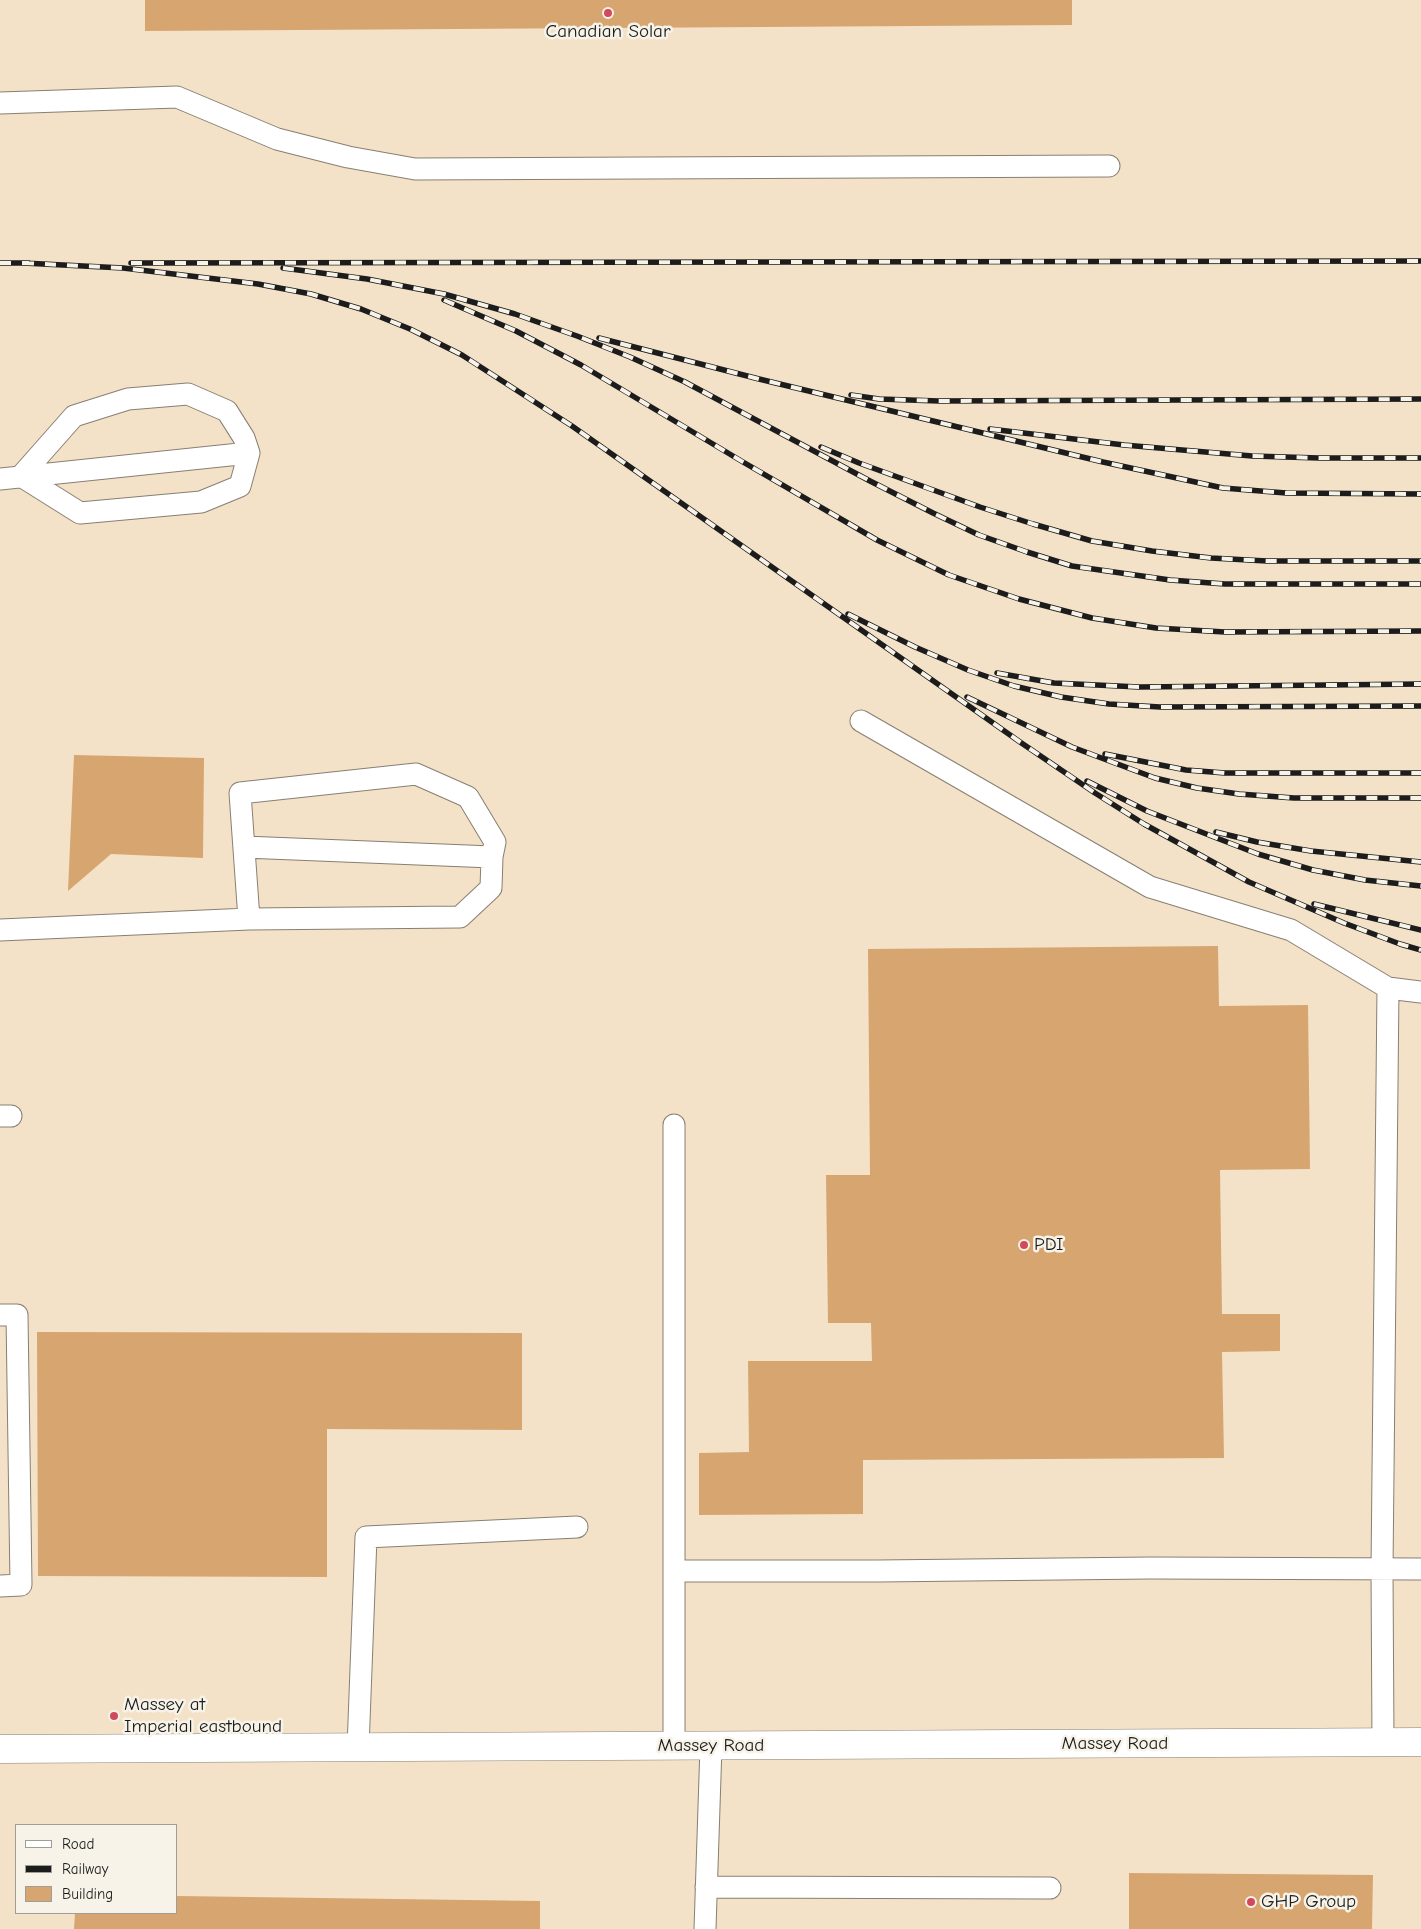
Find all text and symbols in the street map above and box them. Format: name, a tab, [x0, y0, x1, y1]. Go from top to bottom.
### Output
marker: Canadian Solar	[602, 7, 614, 19]
place label: Canadian Solar	[546, 21, 670, 43]
place label: PDI	[1034, 1234, 1063, 1256]
marker: PDI	[1018, 1239, 1030, 1251]
place label: Massey at Imperial eastbound	[124, 1694, 282, 1738]
marker: Massey at Imperial eastbound	[108, 1710, 120, 1722]
street label: Massey Road	[1062, 1733, 1168, 1755]
street label: Massey Road	[658, 1735, 764, 1757]
legend	[15, 1824, 178, 1914]
text: Road	[62, 1835, 94, 1853]
text: Railway	[62, 1860, 108, 1878]
text: Building	[62, 1885, 113, 1903]
place label: GHP Group	[1261, 1891, 1356, 1913]
marker: GHP Group	[1245, 1896, 1257, 1908]

